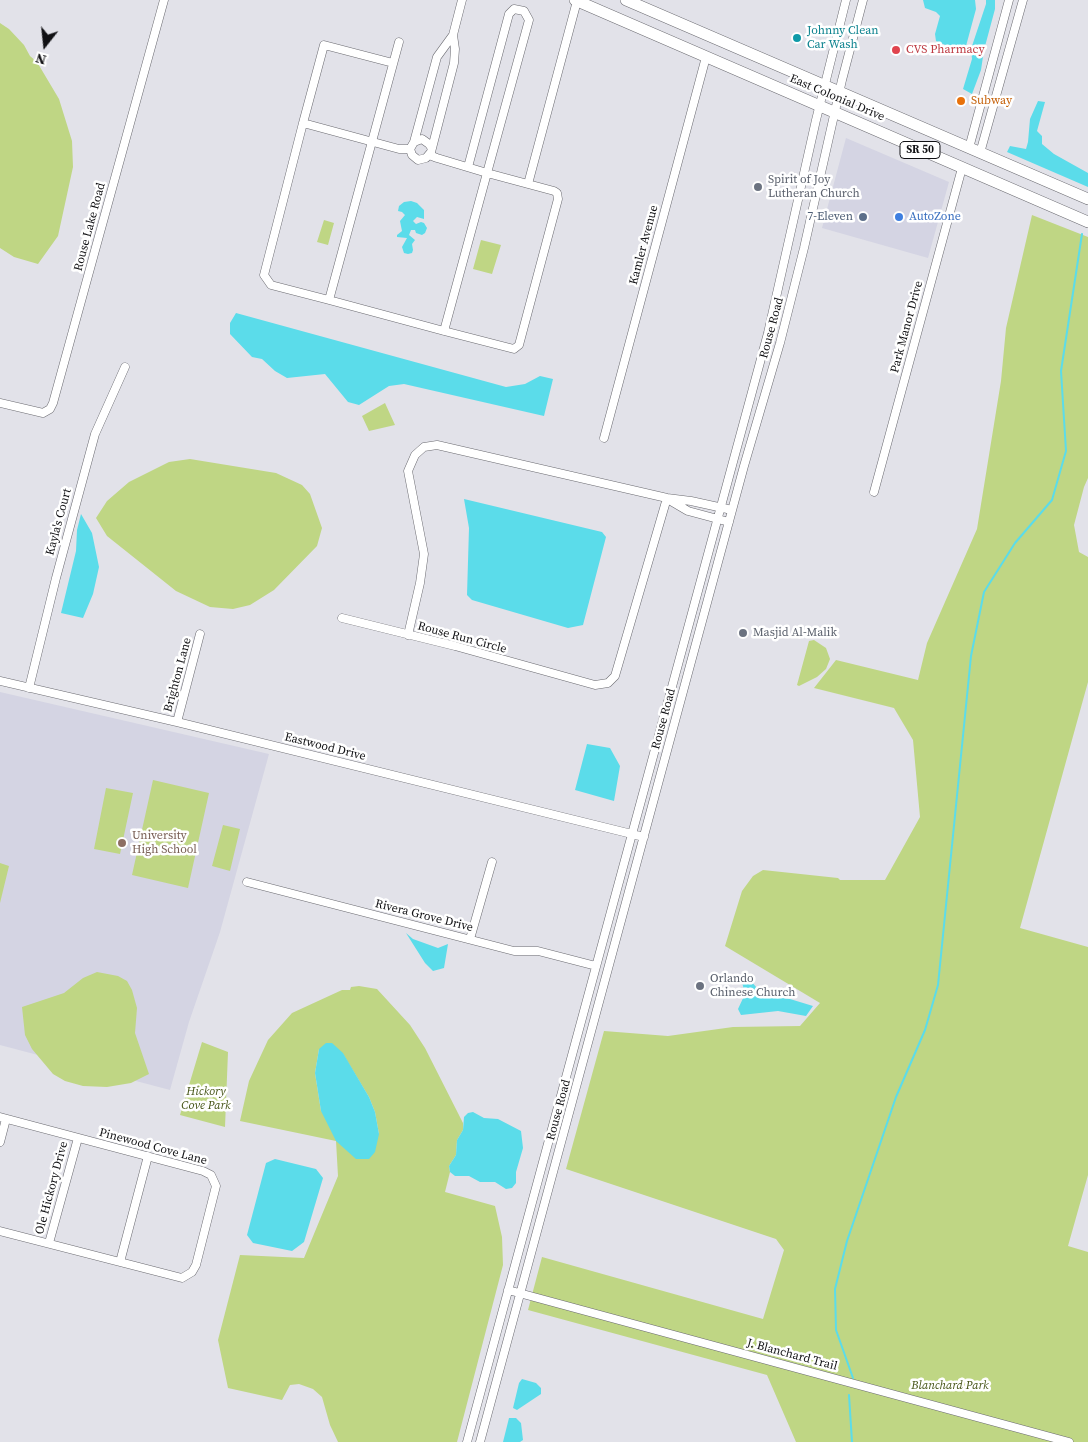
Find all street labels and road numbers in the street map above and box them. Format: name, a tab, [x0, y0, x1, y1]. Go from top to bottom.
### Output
street label: East Colonial Drive	[787, 72, 887, 124]
road number: SR 50	[900, 142, 940, 158]
street label: Rouse Lake Road	[71, 181, 109, 273]
street label: Kamler Avenue	[626, 204, 662, 286]
street label: Park Manor Drive	[888, 279, 926, 375]
street label: Rouse Road	[757, 296, 787, 360]
street label: Kayla's Court	[43, 487, 75, 557]
street label: Rouse Run Circle	[416, 619, 508, 657]
street label: Brighton Lane	[161, 636, 195, 714]
street label: Rouse Road	[649, 687, 679, 751]
street label: Eastwood Drive	[283, 730, 367, 764]
street label: Rivera Grove Drive	[374, 897, 474, 935]
street label: Rouse Road	[544, 1078, 574, 1142]
street label: Pinewood Cove Lane	[97, 1126, 209, 1168]
street label: Ole Hickory Drive	[33, 1140, 71, 1236]
street label: J. Blanchard Trail	[745, 1336, 839, 1374]

